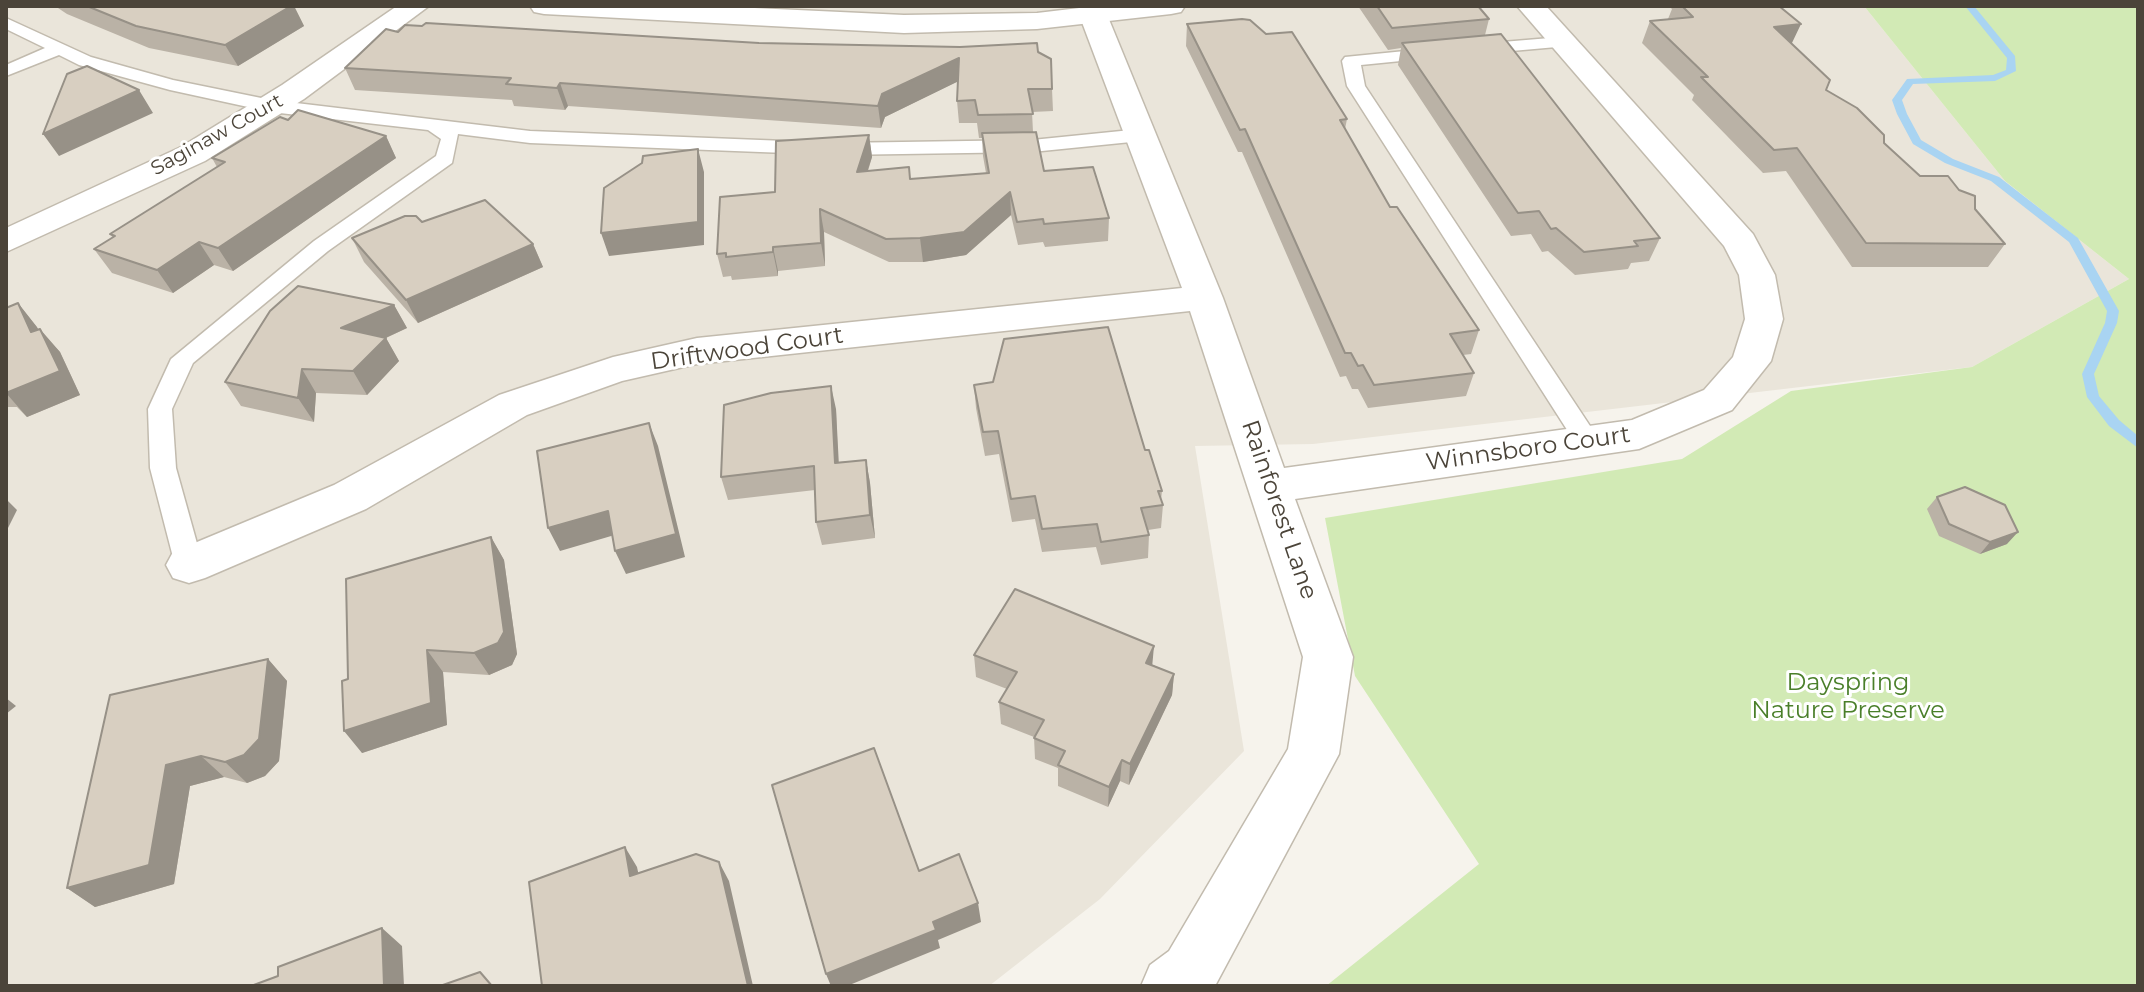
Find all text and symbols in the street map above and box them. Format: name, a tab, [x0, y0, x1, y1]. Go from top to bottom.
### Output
street label: Saginaw Court	[147, 89, 287, 181]
street label: Driftwood Court	[649, 321, 845, 377]
street label: Rainforest Lane	[1235, 417, 1323, 603]
street label: Winnsboro Court	[1424, 420, 1632, 478]
park label: Dayspring Nature Preserve	[1751, 669, 1945, 725]

